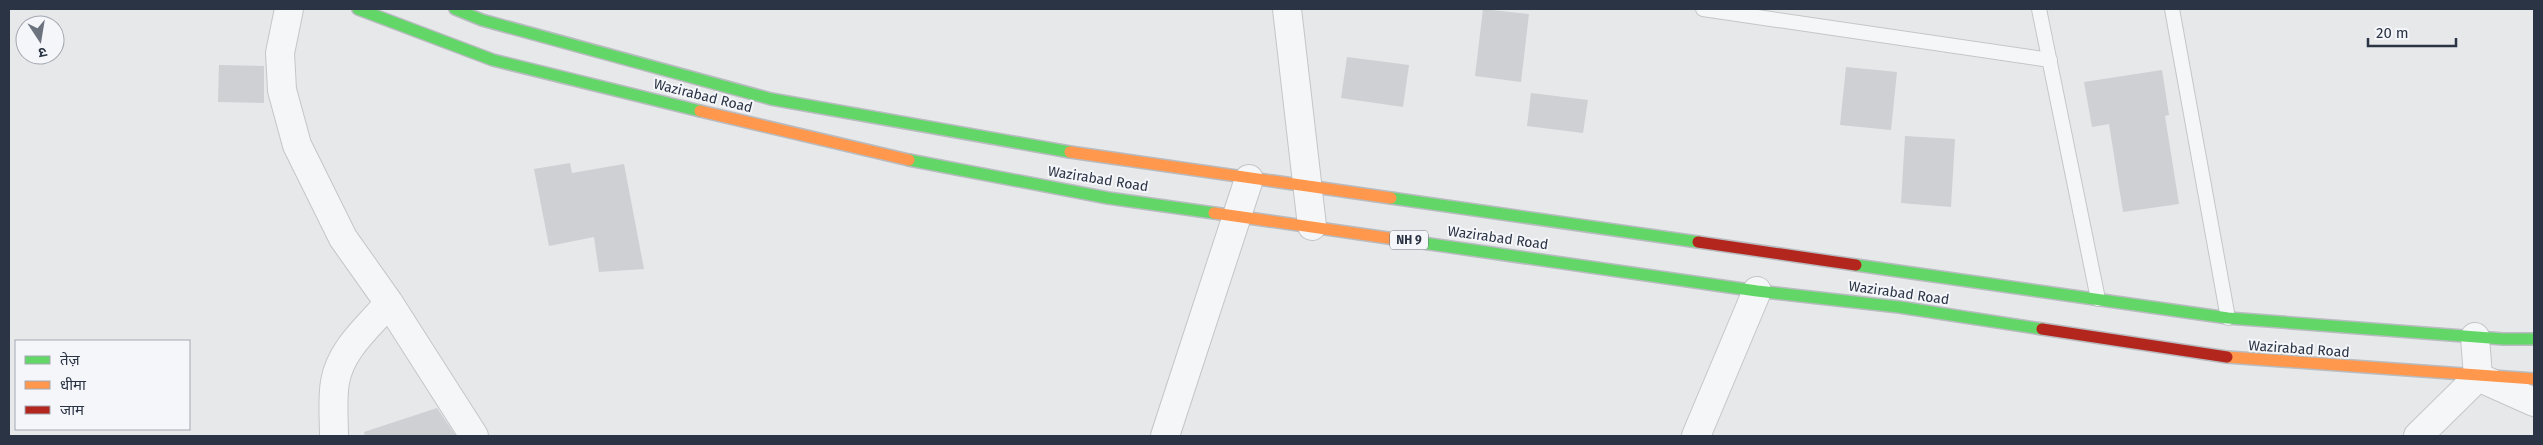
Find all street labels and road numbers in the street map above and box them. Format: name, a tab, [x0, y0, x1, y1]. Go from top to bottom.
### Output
street label: Wazirabad Road	[652, 75, 754, 117]
street label: Wazirabad Road	[1047, 163, 1149, 195]
street label: Wazirabad Road	[1447, 223, 1549, 253]
road number: NH 9	[1390, 230, 1428, 250]
street label: Wazirabad Road	[1848, 278, 1950, 308]
street label: Wazirabad Road	[2248, 337, 2350, 361]

